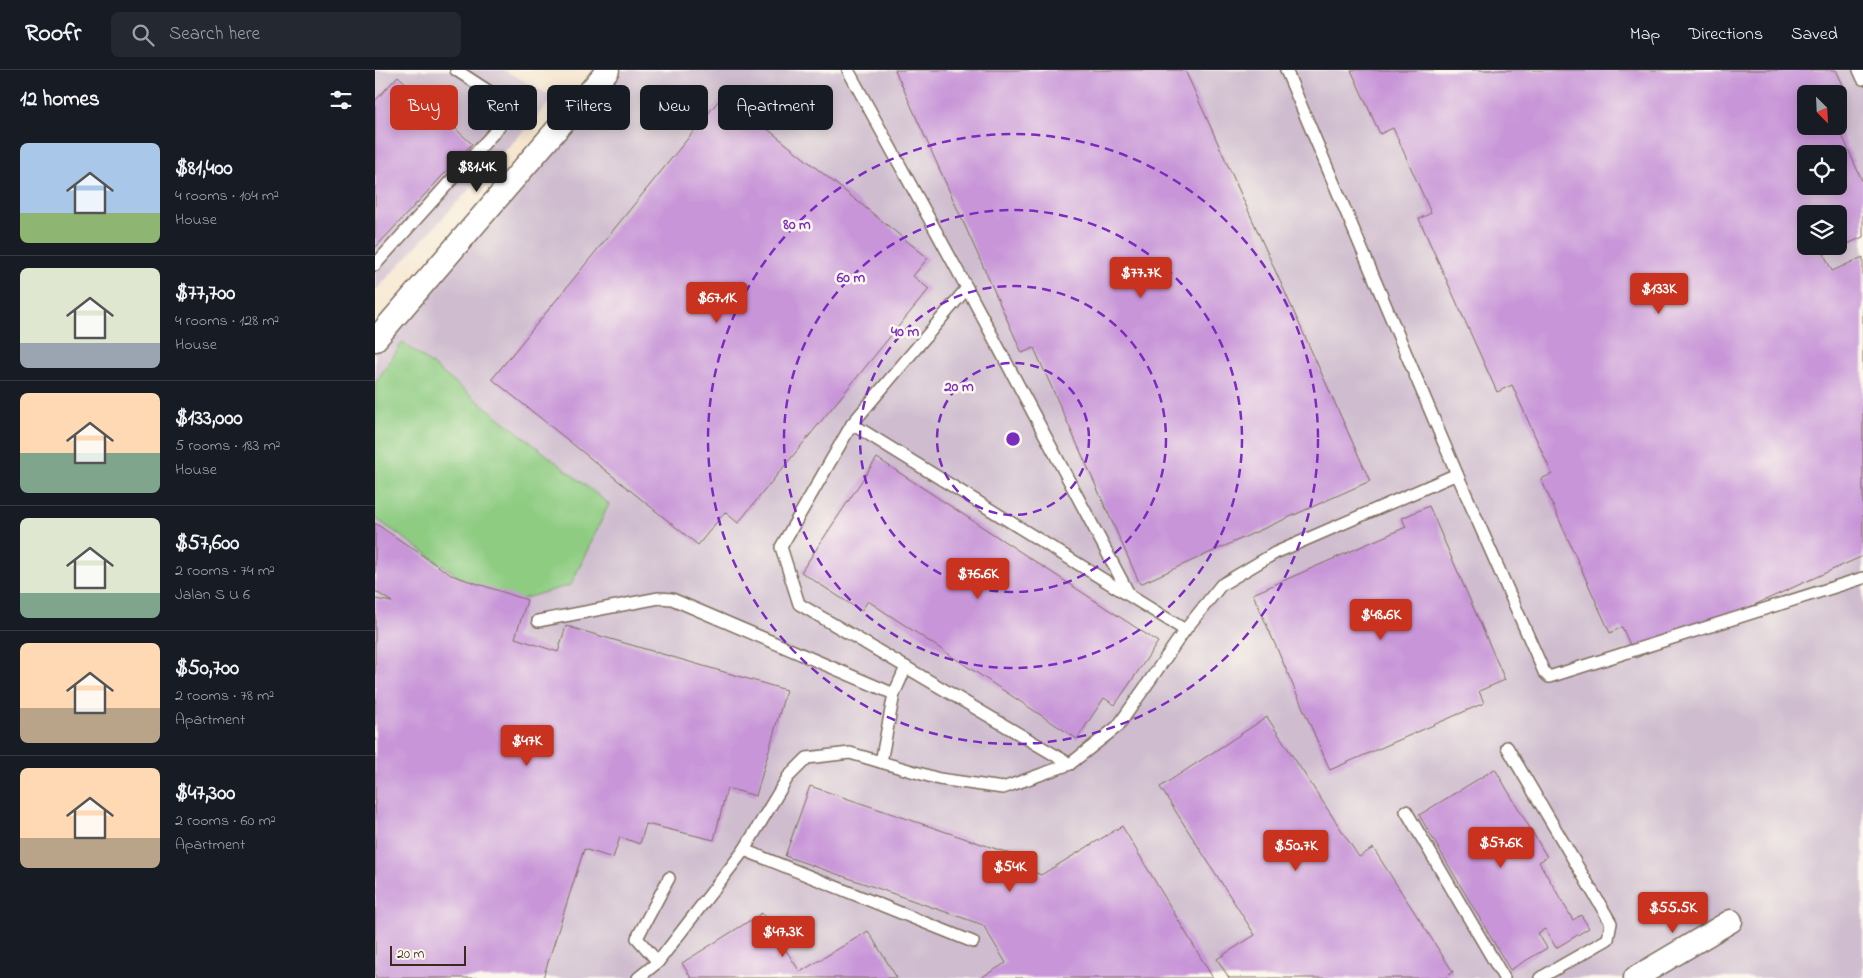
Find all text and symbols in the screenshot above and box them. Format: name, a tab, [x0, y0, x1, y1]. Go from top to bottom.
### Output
search box	[111, 12, 461, 57]
text: Roofr	[25, 17, 81, 52]
icon: search	[129, 21, 157, 49]
text: Search here	[169, 21, 260, 48]
text: Map	[1630, 22, 1660, 48]
text: Directions	[1688, 22, 1763, 48]
text: Saved	[1791, 22, 1838, 48]
text: 12 homes	[20, 85, 100, 115]
chip: Buy	[390, 85, 458, 130]
chip: Rent	[468, 85, 537, 130]
chip: Filters	[547, 85, 630, 130]
chip: New	[640, 85, 708, 130]
chip: Apartment	[718, 85, 833, 130]
north arrow	[1797, 85, 1847, 135]
map controls	[1797, 85, 1847, 255]
icon: filters	[327, 86, 355, 114]
button: locate	[1797, 145, 1847, 195]
pin: $81.4K	[436, 150, 518, 193]
text: $81,400	[175, 154, 233, 184]
text: $81.4K	[458, 155, 496, 179]
icon: home	[60, 163, 120, 223]
text: 4 rooms · 104 m²	[175, 184, 279, 208]
button: layers	[1797, 205, 1847, 255]
text: House	[175, 208, 217, 232]
text: 80 m	[782, 214, 811, 236]
pin: $77.7K	[1100, 256, 1182, 299]
text: $77.7K	[1121, 261, 1161, 285]
text: 60 m	[836, 267, 866, 289]
pin: $133K	[1624, 272, 1694, 315]
text: $133K	[1641, 277, 1677, 301]
text: $77,700	[175, 279, 235, 309]
pin: $67.1K	[676, 282, 758, 324]
text: $67.1K	[697, 286, 737, 310]
icon: home	[60, 288, 120, 348]
text: 4 rooms · 128 m²	[175, 309, 279, 333]
text: 40 m	[890, 321, 919, 343]
text: House	[175, 333, 217, 357]
text: 20 m	[943, 376, 974, 398]
text: $133,000	[175, 404, 243, 434]
icon: home	[60, 413, 120, 473]
centre of rings	[1004, 430, 1022, 448]
text: 5 rooms · 183 m²	[175, 434, 281, 458]
text: House	[175, 458, 217, 482]
text: $57,600	[175, 529, 239, 559]
icon: home	[60, 538, 120, 598]
pin: $76.6K	[937, 558, 1019, 600]
text: 2 rooms · 74 m²	[175, 559, 275, 583]
text: $76.6K	[957, 562, 999, 586]
text: Jalan S U 6	[175, 583, 250, 607]
pin: $48.6K	[1340, 598, 1422, 641]
text: $48.6K	[1361, 603, 1401, 627]
text: $50,700	[175, 654, 239, 684]
icon: home	[60, 663, 120, 723]
text: 2 rooms · 78 m²	[175, 684, 274, 708]
text: Apartment	[175, 708, 245, 732]
pin: $47K	[497, 724, 557, 767]
text: $47K	[512, 729, 542, 753]
text: $47,300	[175, 779, 235, 809]
icon: home	[60, 788, 120, 848]
text: 2 rooms · 60 m²	[175, 809, 276, 833]
pin: $57.6K	[1460, 826, 1542, 869]
pin: $50.7K	[1255, 830, 1337, 872]
text: $57.6K	[1479, 831, 1523, 855]
text: Apartment	[175, 833, 245, 857]
text: $50.7K	[1274, 834, 1318, 858]
pin: $54K	[980, 850, 1040, 893]
text: $54K	[993, 855, 1027, 879]
pin: $55.5K	[1632, 892, 1714, 934]
text: $55.5K	[1649, 896, 1697, 920]
pin: $47.3K	[742, 916, 824, 958]
text: $47.3K	[763, 920, 803, 944]
scale bar	[390, 943, 466, 966]
text: 20 m	[397, 944, 424, 965]

